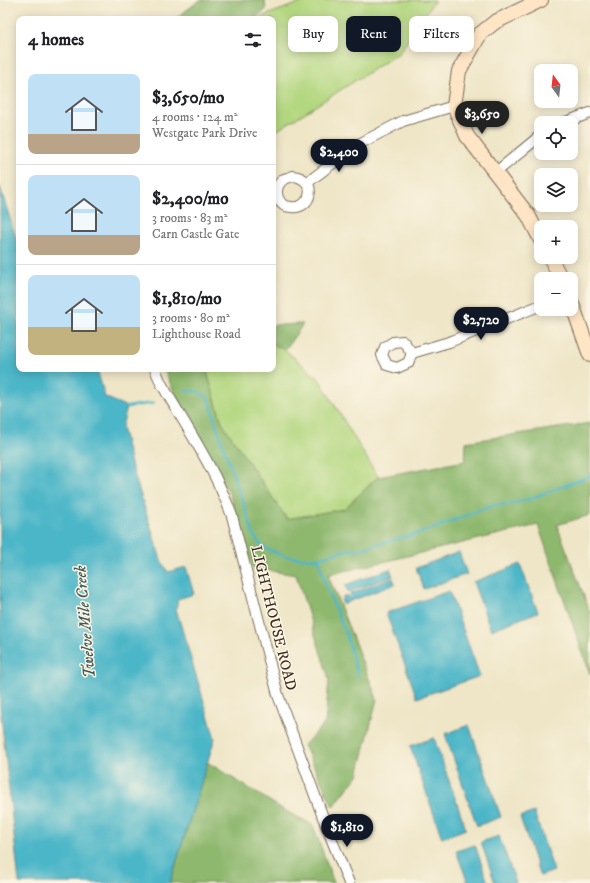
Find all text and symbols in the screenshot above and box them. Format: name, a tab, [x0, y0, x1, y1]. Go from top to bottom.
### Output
chip: Buy	[288, 16, 338, 52]
chip: Rent	[346, 16, 401, 52]
chip: Filters	[409, 16, 474, 52]
text: 4 homes	[28, 29, 84, 51]
icon: filters	[242, 29, 264, 51]
north arrow	[534, 64, 578, 108]
map controls	[534, 64, 578, 316]
text: $3,650/mo	[152, 87, 224, 109]
icon: home	[60, 90, 108, 138]
pin: $3,650	[449, 101, 515, 135]
text: $3,650	[464, 106, 500, 122]
text: 4 rooms · 124 m²	[152, 109, 238, 125]
button: locate	[534, 116, 578, 160]
text: Westgate Park Drive	[152, 125, 257, 141]
pin: $2,400	[306, 139, 372, 173]
text: $2,400	[320, 144, 358, 160]
button: layers	[534, 168, 578, 212]
text: $2,400/mo	[152, 188, 228, 210]
icon: home	[60, 191, 108, 239]
text: 3 rooms · 83 m²	[152, 210, 228, 226]
button: +	[534, 220, 578, 264]
text: Carn Castle Gate	[152, 226, 239, 242]
button: −	[534, 272, 578, 316]
text: $1,810/mo	[152, 288, 222, 310]
icon: home	[60, 291, 108, 339]
pin: $2,720	[448, 307, 514, 341]
text: 3 rooms · 80 m²	[152, 310, 230, 326]
text: $2,720	[463, 312, 499, 328]
text: Lighthouse Road	[152, 326, 241, 342]
street label: LIGHTHOUSE ROAD	[246, 544, 301, 693]
water label: Twelve Mile Creek	[70, 564, 100, 679]
pin: $1,810	[314, 814, 380, 848]
text: $1,810	[330, 819, 364, 835]

